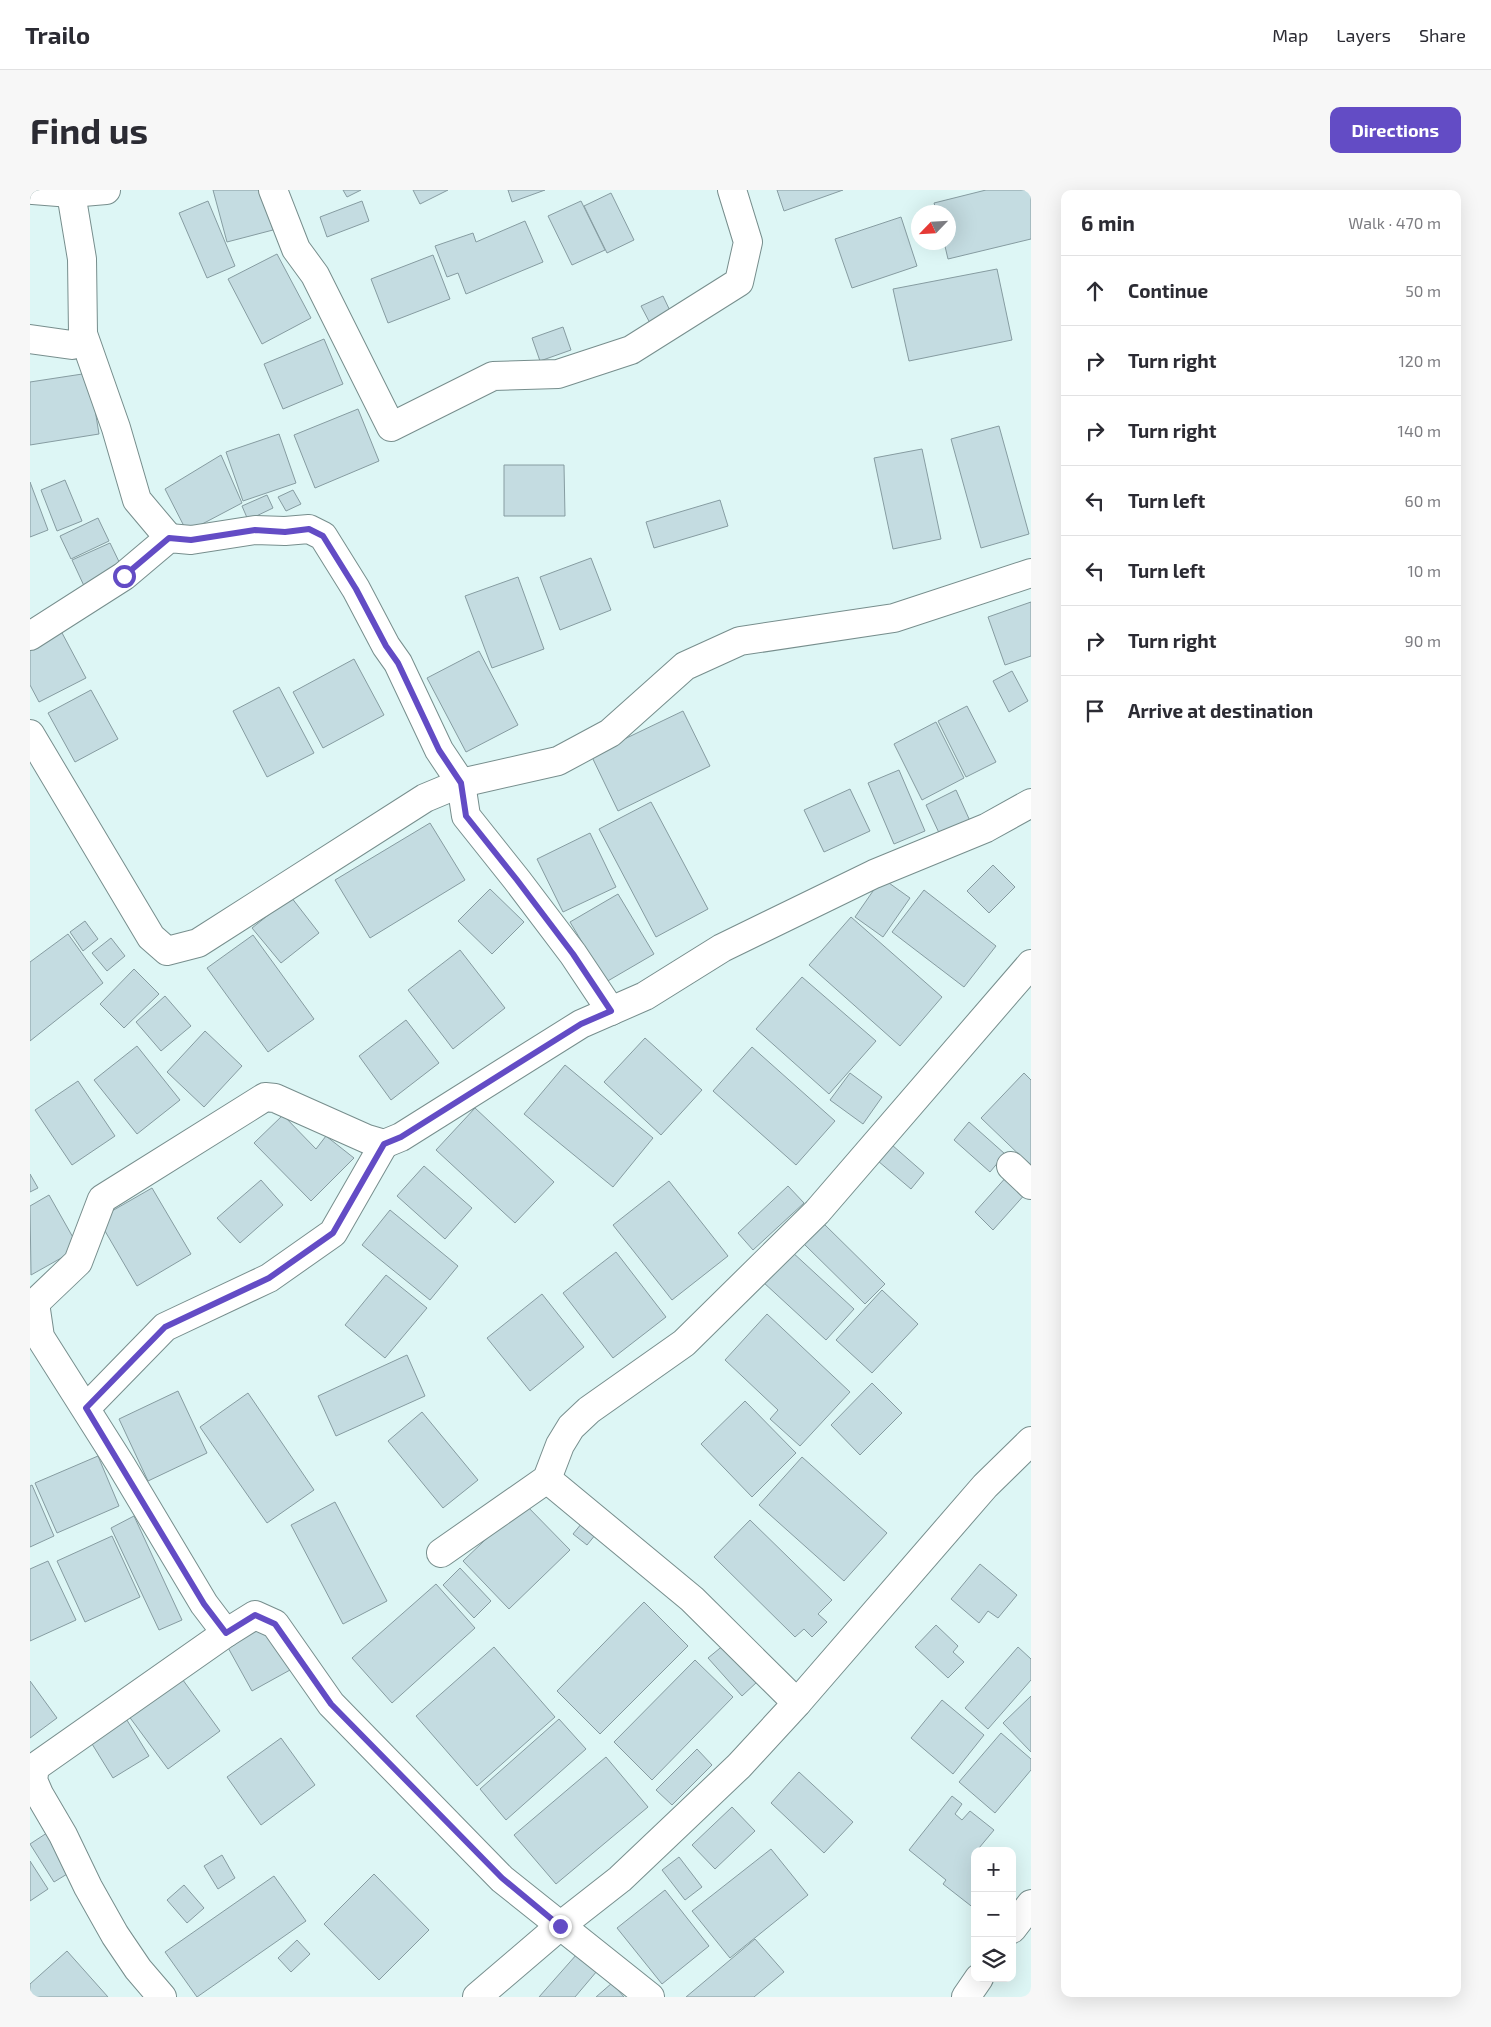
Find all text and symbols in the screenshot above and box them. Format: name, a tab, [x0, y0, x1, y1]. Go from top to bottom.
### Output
text: Trailo	[25, 20, 90, 49]
text: Map	[1272, 24, 1308, 46]
text: Layers	[1336, 24, 1391, 46]
text: Share	[1419, 24, 1466, 46]
button: Directions	[1330, 107, 1461, 153]
text: Find us	[30, 109, 148, 151]
north arrow	[911, 205, 956, 250]
text: 6 min	[1081, 210, 1135, 235]
text: Walk · 470 m	[1348, 213, 1441, 232]
icon: ahead	[1081, 277, 1109, 305]
text: Continue	[1128, 279, 1208, 302]
text: 50 m	[1405, 281, 1441, 300]
icon: right	[1081, 347, 1109, 375]
text: Turn right	[1128, 349, 1216, 372]
text: 120 m	[1398, 351, 1441, 370]
icon: right	[1081, 417, 1109, 445]
text: Turn right	[1128, 419, 1216, 442]
text: 140 m	[1398, 421, 1441, 440]
icon: left	[1081, 487, 1109, 515]
text: Turn left	[1128, 489, 1205, 512]
text: 60 m	[1405, 491, 1441, 510]
icon: left	[1081, 557, 1109, 585]
text: Turn left	[1128, 559, 1205, 582]
text: 10 m	[1407, 561, 1441, 580]
route start	[113, 565, 136, 588]
icon: right	[1081, 627, 1109, 655]
text: Turn right	[1128, 629, 1216, 652]
text: 90 m	[1405, 631, 1441, 650]
icon: arrive	[1081, 697, 1109, 725]
text: Arrive at destination	[1128, 699, 1313, 722]
map controls	[971, 1847, 1016, 1982]
button: +	[971, 1847, 1016, 1892]
button: −	[971, 1892, 1016, 1937]
route end	[549, 1915, 572, 1938]
button: layers	[971, 1937, 1016, 1982]

